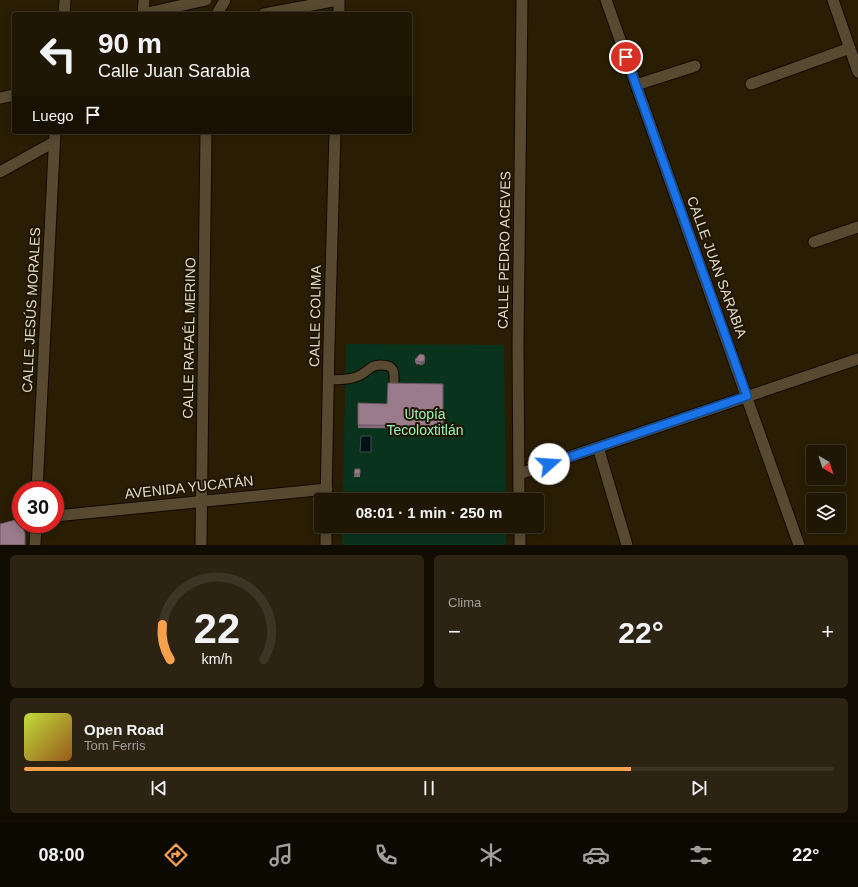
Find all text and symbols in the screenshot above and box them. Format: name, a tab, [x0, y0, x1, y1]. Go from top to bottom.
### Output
icon: left	[32, 28, 84, 80]
text: 90 m	[98, 28, 162, 59]
pin	[609, 40, 643, 74]
icon: arrive	[615, 46, 637, 68]
text: Calle Juan Sarabia	[98, 61, 250, 81]
icon: arrive	[82, 104, 104, 126]
text: Luego	[32, 107, 74, 124]
street label: CALLE PEDRO ACEVES	[495, 171, 513, 329]
street label: CALLE JUAN SARABIA	[684, 194, 750, 341]
street label: CALLE JESÚS MORALES	[19, 227, 43, 393]
street label: CALLE RAFAÉL MERINO	[180, 257, 198, 419]
street label: CALLE COLIMA	[306, 264, 324, 367]
park label: Utopía Tecoloxtitlán	[386, 406, 464, 438]
position arrow	[528, 443, 570, 485]
north arrow	[806, 445, 846, 485]
map controls	[806, 445, 846, 533]
street label: AVENIDA YUCATÁN	[124, 472, 254, 502]
speed limit sign: 30	[12, 481, 64, 533]
button: layers	[806, 493, 846, 533]
text: 08:01 · 1 min · 250 m	[356, 504, 502, 521]
text: Clima	[448, 595, 481, 610]
text: 22	[194, 604, 240, 651]
text: 22°	[618, 616, 664, 649]
text: −	[448, 619, 461, 644]
text: +	[821, 619, 834, 644]
text: km/h	[202, 650, 233, 666]
text: Open Road	[84, 721, 164, 738]
text: Tom Ferris	[84, 738, 145, 753]
icon: previous	[148, 777, 170, 799]
icon: pause	[418, 777, 440, 799]
icon: next	[688, 777, 710, 799]
icon: directions	[162, 841, 190, 869]
icon: music	[267, 841, 295, 869]
icon: phone	[372, 841, 400, 869]
icon: climate	[477, 841, 505, 869]
icon: car	[582, 841, 610, 869]
icon: filters	[687, 841, 715, 869]
text: 08:00	[39, 845, 85, 865]
text: 22°	[792, 845, 819, 865]

